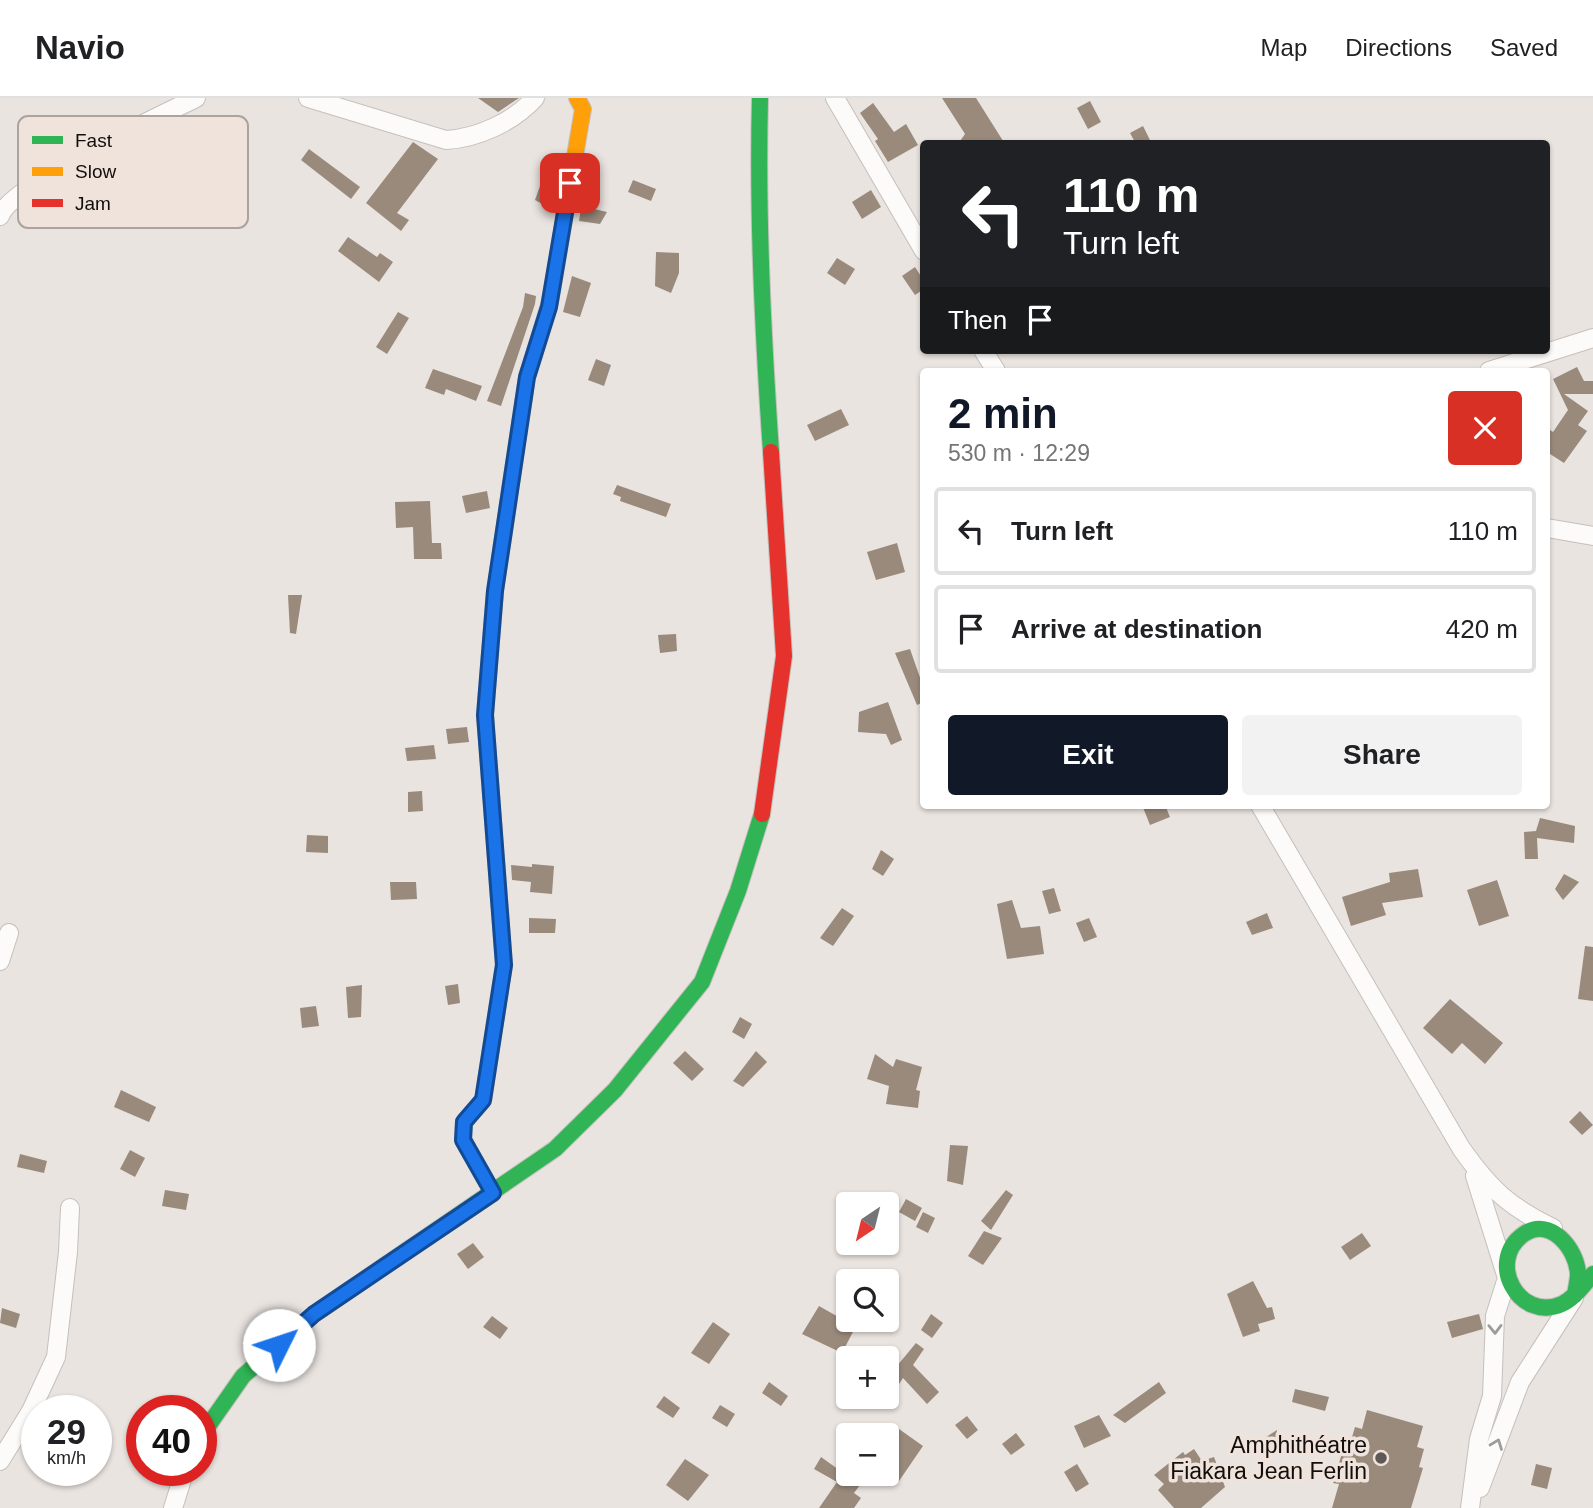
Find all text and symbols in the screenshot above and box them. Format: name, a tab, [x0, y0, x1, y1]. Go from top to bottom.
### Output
text: Navio	[35, 29, 125, 66]
text: Map	[1261, 34, 1307, 61]
text: Directions	[1345, 34, 1452, 61]
text: Saved	[1490, 34, 1558, 61]
legend	[18, 116, 248, 228]
text: Fast	[75, 130, 113, 151]
pin	[540, 153, 600, 213]
text: Slow	[75, 161, 116, 182]
icon: arrive	[551, 164, 589, 202]
icon: left	[948, 168, 1039, 259]
text: 110 m	[1063, 168, 1199, 222]
text: Jam	[75, 193, 111, 214]
text: Turn left	[1063, 225, 1179, 261]
icon: arrive	[1021, 301, 1059, 339]
text: Then	[948, 305, 1007, 335]
text: 2 min	[948, 390, 1058, 437]
button: close	[1448, 391, 1522, 465]
text: 530 m · 12:29	[948, 440, 1090, 466]
icon: left	[952, 512, 990, 550]
text: Turn left	[1011, 516, 1113, 546]
text: 110 m	[1448, 516, 1518, 546]
icon: arrive	[952, 610, 990, 648]
text: Arrive at destination	[1011, 614, 1262, 644]
text: 420 m	[1446, 614, 1518, 644]
button: Exit	[948, 715, 1228, 795]
button: Share	[1242, 715, 1522, 795]
north arrow	[836, 1192, 900, 1255]
map controls	[836, 1192, 899, 1486]
button: search	[836, 1269, 899, 1332]
position arrow	[242, 1308, 316, 1382]
one-way arrow	[1487, 1324, 1503, 1334]
button: +	[836, 1346, 899, 1409]
speed limit sign: 40	[126, 1395, 217, 1486]
text: 29	[47, 1412, 86, 1451]
button: −	[836, 1423, 899, 1486]
place label: Amphithéatre Fiakara Jean Ferlin	[1170, 1432, 1367, 1484]
one-way arrow	[1488, 1439, 1502, 1451]
text: km/h	[47, 1448, 86, 1468]
marker: Amphithéatre Fiakara Jean Ferlin	[1373, 1450, 1389, 1466]

